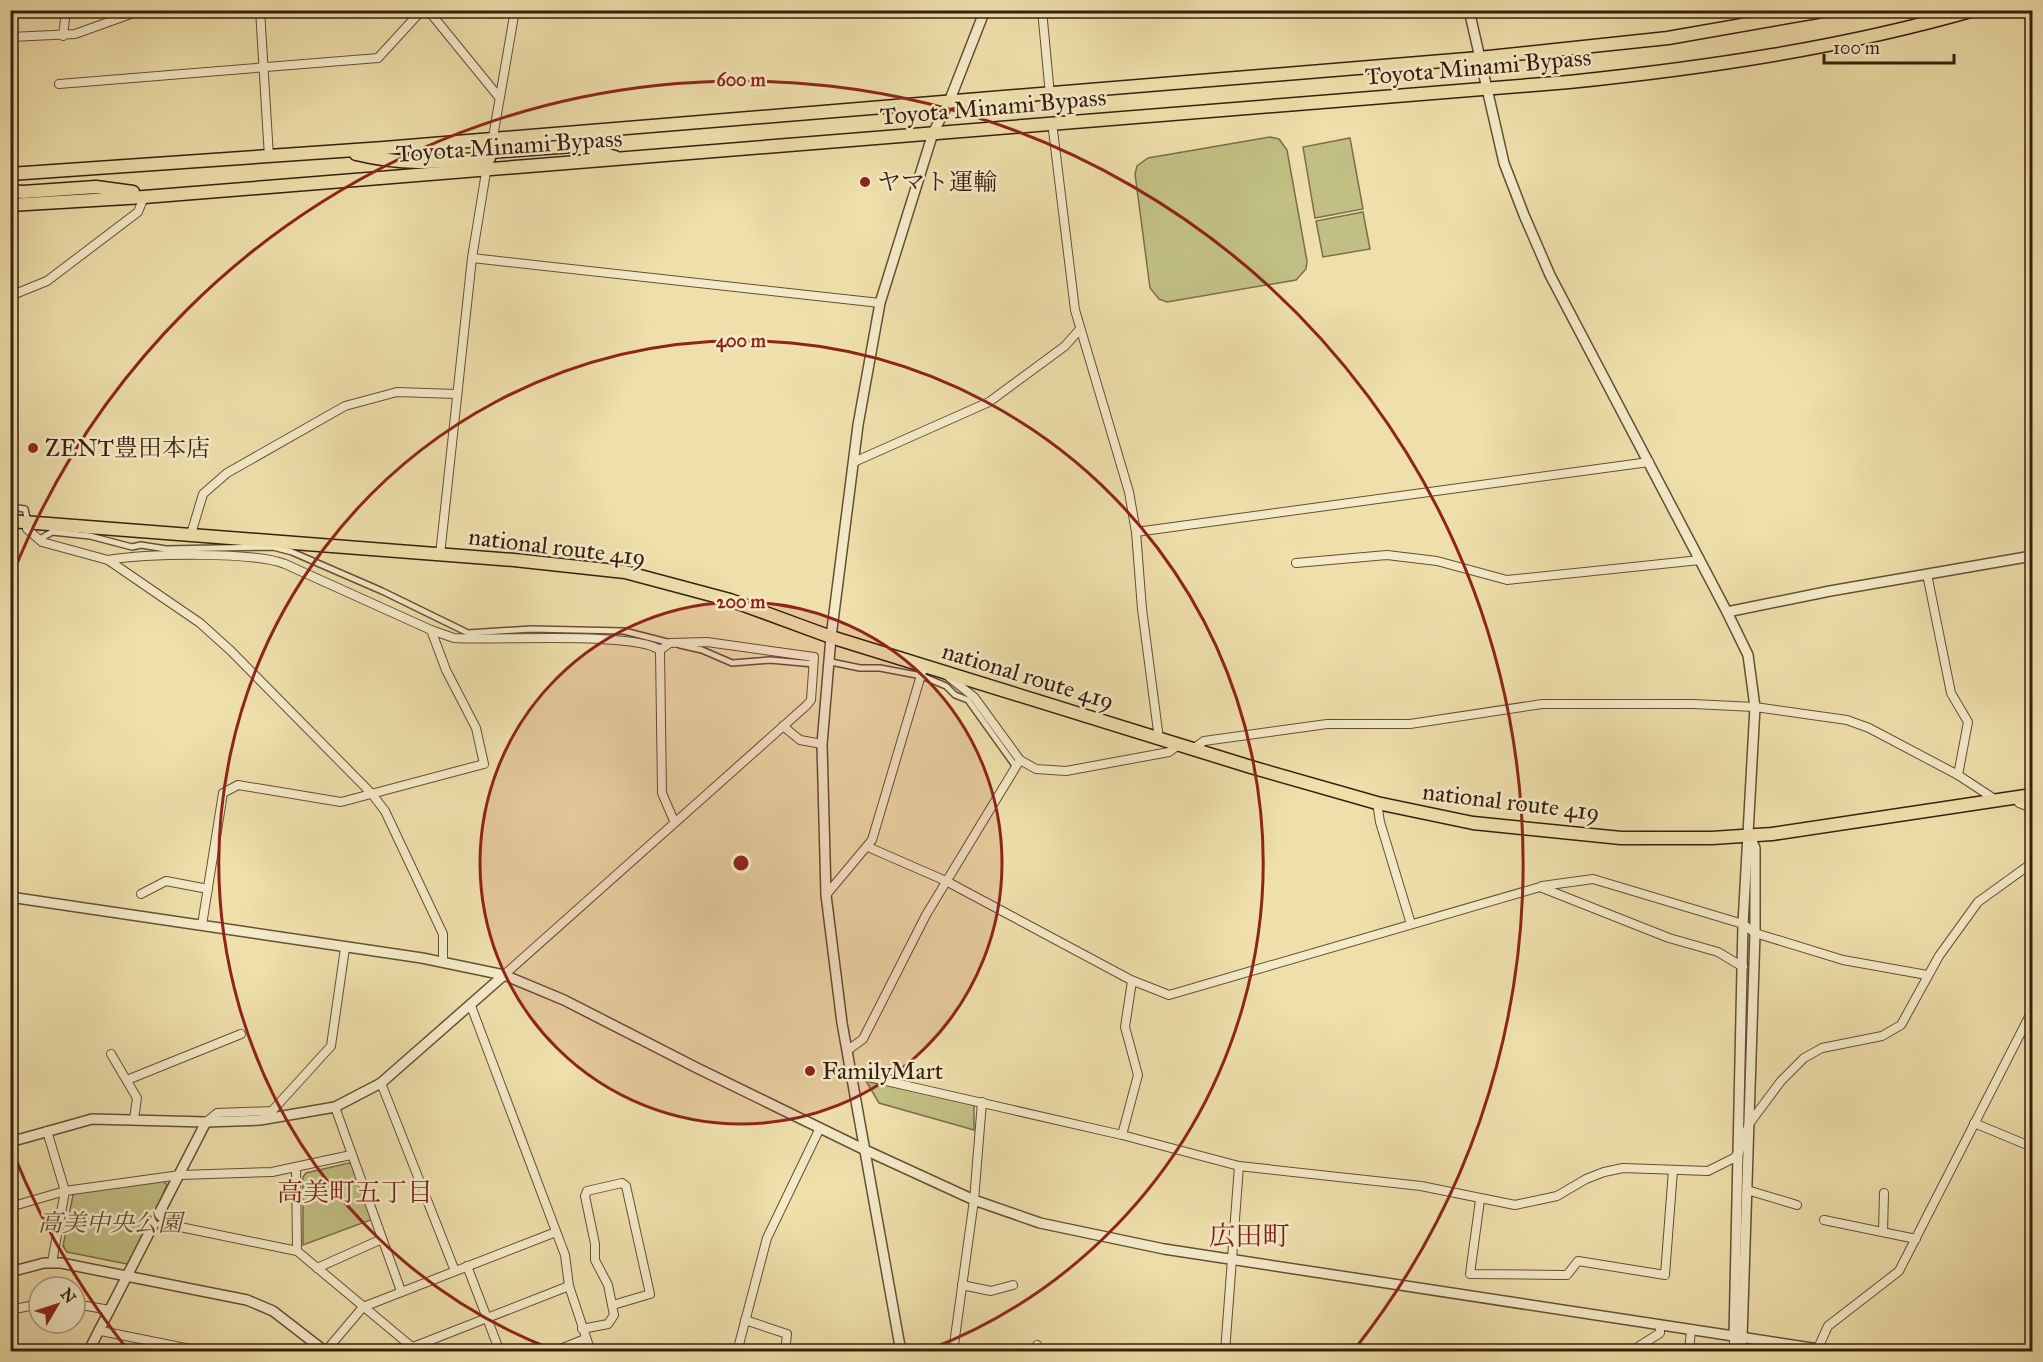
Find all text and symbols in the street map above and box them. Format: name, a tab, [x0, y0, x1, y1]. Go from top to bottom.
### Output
scale bar	[1824, 27, 1954, 65]
text: 100 m	[1833, 37, 1880, 59]
street label: Toyota Minami Bypass	[1364, 42, 1592, 92]
text: 600 m	[716, 69, 766, 91]
street label: Toyota Minami Bypass	[879, 82, 1107, 132]
street label: Toyota Minami Bypass	[395, 123, 623, 169]
place label: ヤマト運輸	[877, 167, 997, 197]
marker: ヤマト運輸	[858, 175, 872, 189]
text: 400 m	[716, 330, 767, 353]
place label: ZENT豊田本店	[45, 433, 210, 463]
marker: ZENT豊田本店	[26, 441, 40, 455]
street label: national route 419	[467, 521, 647, 573]
text: 200 m	[717, 591, 766, 613]
street label: national route 419	[938, 636, 1118, 716]
street label: national route 419	[1421, 776, 1601, 828]
centre of rings	[731, 853, 751, 873]
place label: FamilyMart	[822, 1056, 944, 1086]
marker: FamilyMart	[803, 1064, 817, 1078]
district label: 高美町五丁目	[277, 1176, 433, 1208]
park label: 高美中央公園	[38, 1208, 186, 1238]
district label: 広田町	[1209, 1219, 1290, 1252]
north arrow	[27, 1275, 87, 1335]
text: N	[57, 1285, 80, 1307]

